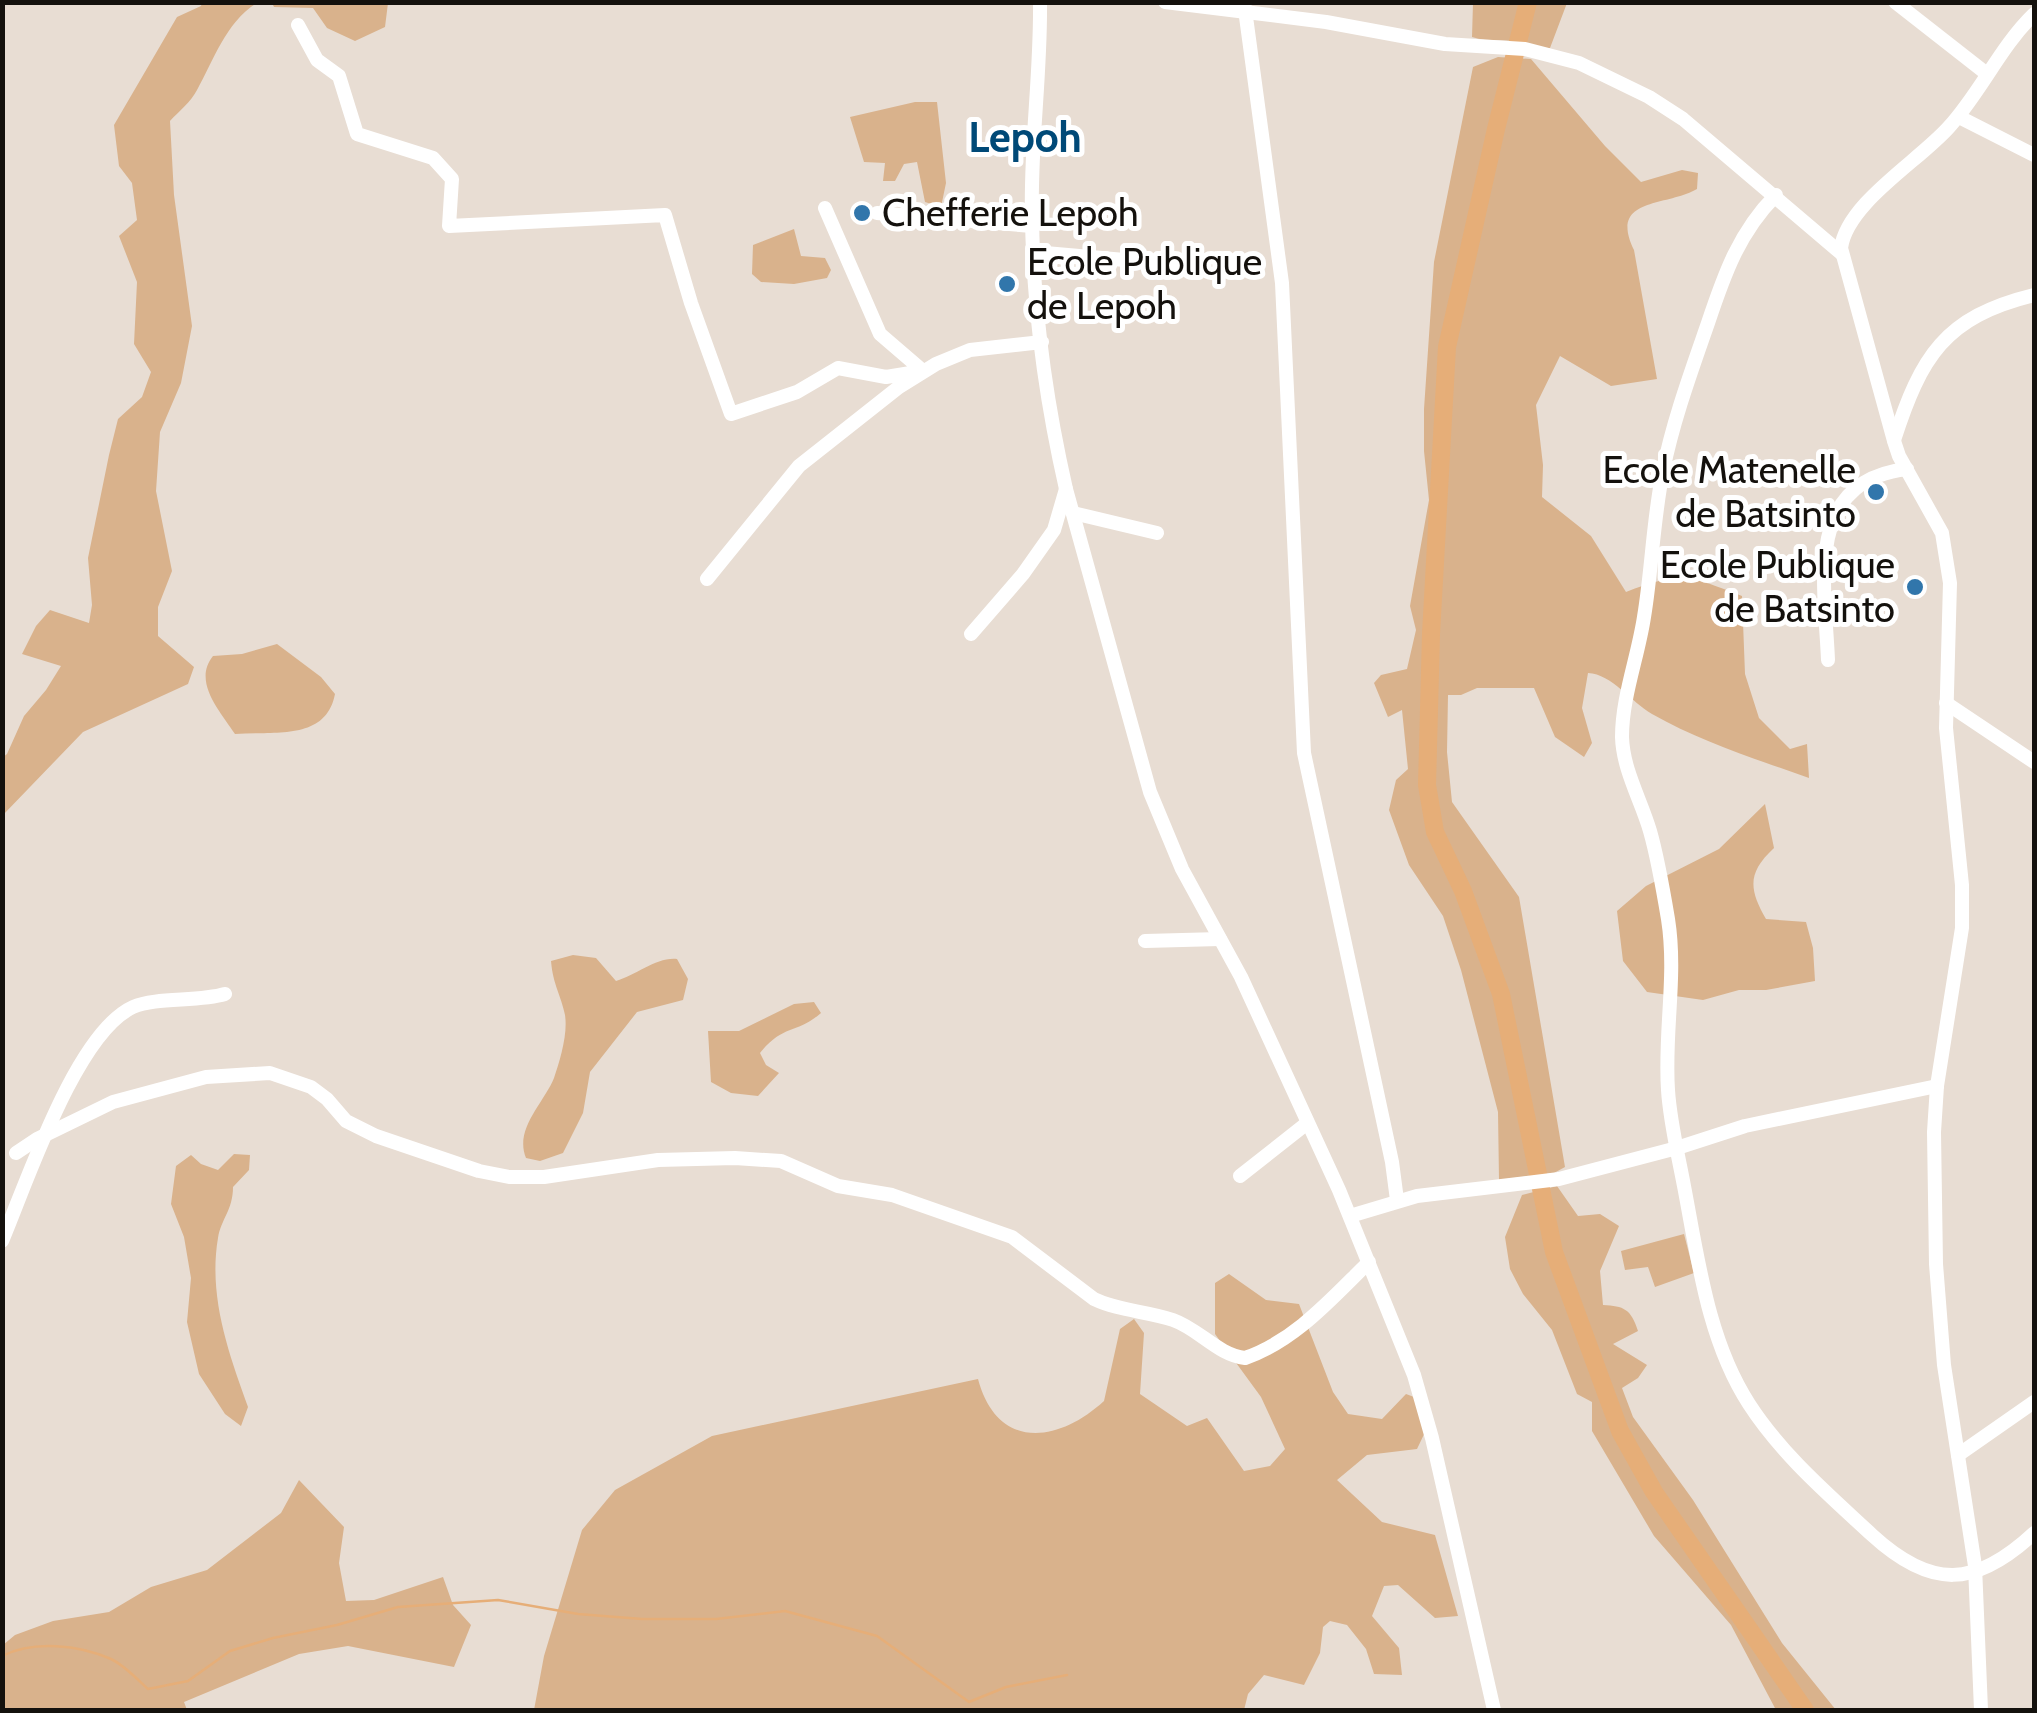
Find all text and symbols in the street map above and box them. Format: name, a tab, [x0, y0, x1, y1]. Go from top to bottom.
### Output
district label: Lepoh	[968, 111, 1082, 163]
place label: Chefferie Lepoh	[882, 189, 1139, 236]
marker: Chefferie Lepoh	[851, 202, 873, 224]
place label: Ecole Publique de Lepoh	[1027, 238, 1262, 329]
marker: Ecole Publique de Lepoh	[996, 273, 1018, 295]
place label: Ecole Matenelle de Batsinto	[1602, 446, 1856, 537]
marker: Ecole Matenelle de Batsinto	[1865, 481, 1887, 503]
place label: Ecole Publique de Batsinto	[1660, 541, 1895, 632]
marker: Ecole Publique de Batsinto	[1904, 576, 1926, 598]

